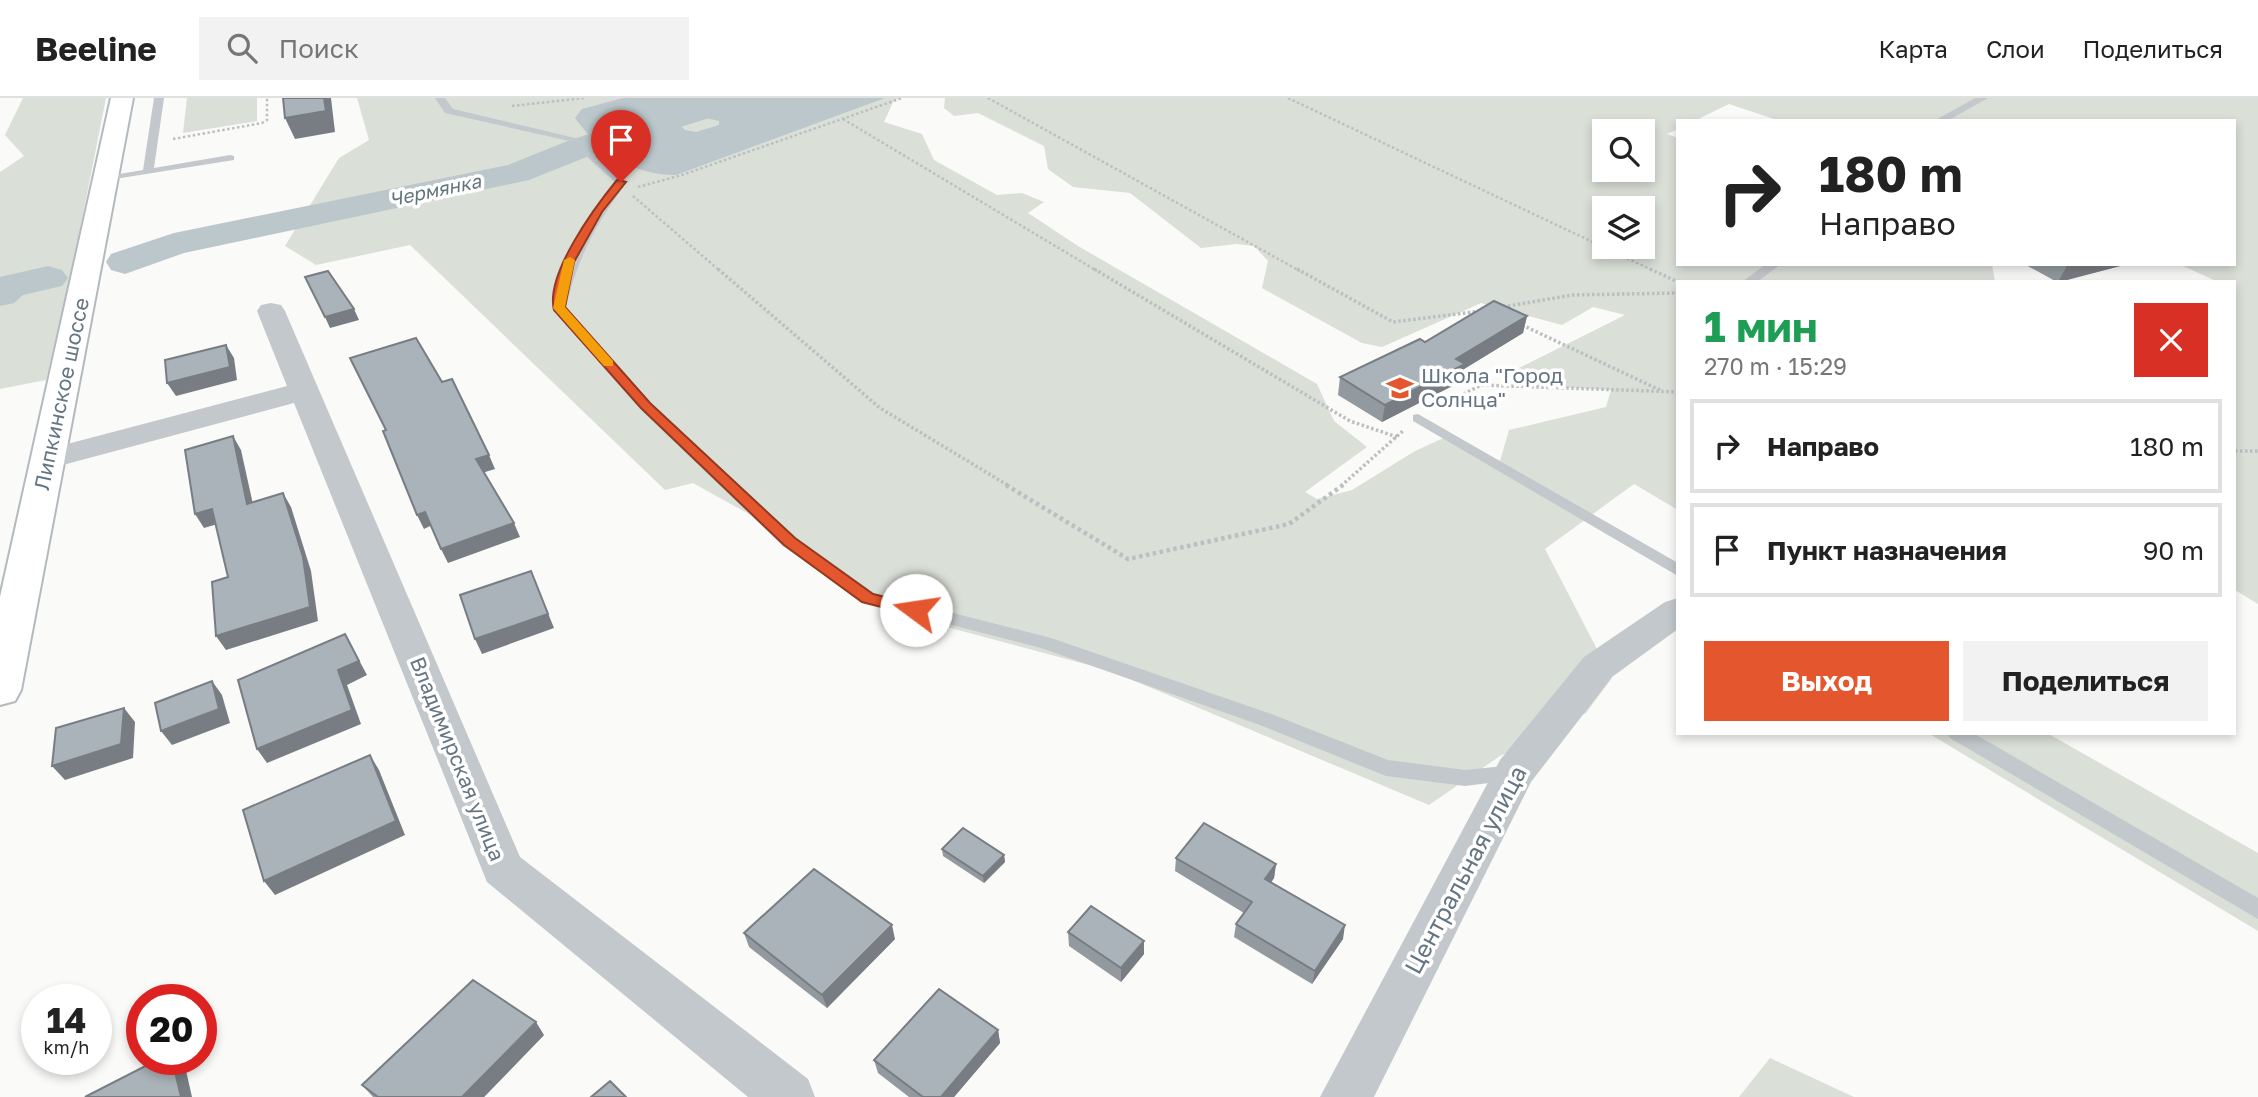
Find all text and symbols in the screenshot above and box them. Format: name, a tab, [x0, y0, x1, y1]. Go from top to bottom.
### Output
search box	[199, 17, 689, 80]
text: Beeline	[35, 29, 157, 68]
icon: search	[223, 29, 261, 67]
text: Поиск	[279, 33, 359, 64]
text: Карта	[1878, 34, 1948, 63]
text: Слои	[1986, 34, 2045, 63]
text: Поделиться	[2083, 34, 2223, 63]
pin	[591, 110, 651, 182]
map controls	[1592, 119, 1655, 259]
button: search	[1592, 119, 1655, 182]
icon: arrive	[602, 121, 640, 159]
text: 180 m	[1819, 144, 1963, 203]
icon: right	[1704, 147, 1795, 238]
water label: Чермянка	[387, 168, 484, 210]
button: layers	[1592, 196, 1655, 259]
text: Направо	[1819, 204, 1956, 242]
street label: Липкинское шоссе	[28, 295, 94, 492]
text: 1 мин	[1704, 301, 1818, 351]
button: close	[2134, 303, 2208, 377]
text: 270 m · 15:29	[1704, 352, 1847, 380]
place label: Школа "Город Cолнца"	[1421, 362, 1563, 412]
school or university icon: Школа "Город Cолнца"	[1385, 373, 1415, 403]
icon: right	[1708, 427, 1746, 465]
text: Направо	[1767, 431, 1879, 462]
text: 180 m	[2130, 431, 2204, 462]
icon: arrive	[1708, 531, 1746, 569]
text: Пункт назначения	[1767, 535, 2007, 566]
text: 90 m	[2143, 535, 2204, 566]
position arrow	[879, 573, 953, 647]
button: Выход	[1704, 641, 1949, 721]
button: Поделиться	[1963, 641, 2208, 721]
street label: Владимирская улица	[405, 653, 511, 865]
street label: Центральная улица	[1398, 760, 1532, 978]
speed limit sign: 20	[126, 984, 217, 1075]
text: 14	[47, 999, 86, 1041]
text: km/h	[44, 1036, 89, 1058]

